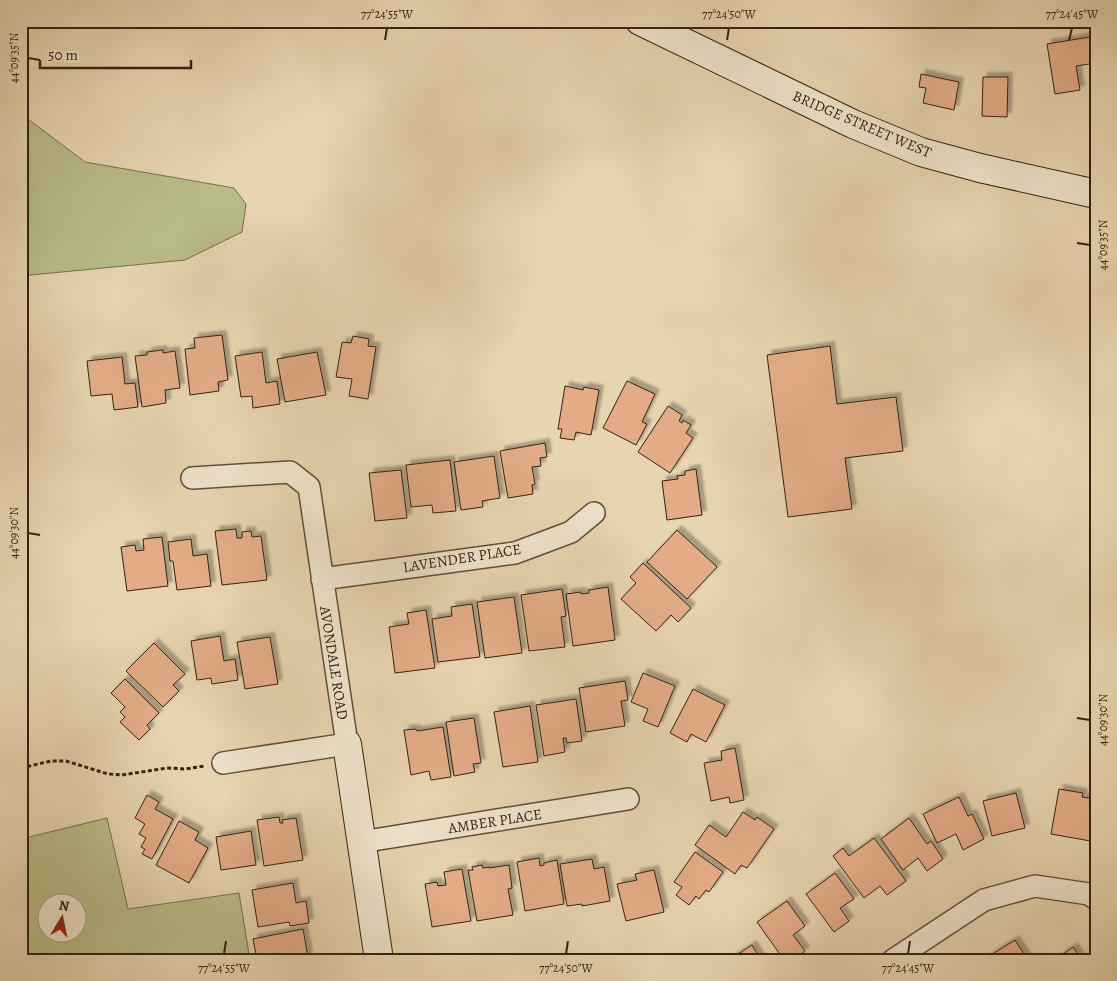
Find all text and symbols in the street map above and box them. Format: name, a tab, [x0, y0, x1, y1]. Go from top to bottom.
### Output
text: 77°24'55"W	[361, 6, 414, 22]
text: 77°24'50"W	[702, 6, 756, 22]
text: 77°24'45"W	[1046, 6, 1099, 22]
text: 44°09'35"N	[6, 32, 22, 83]
scale bar	[40, 38, 191, 70]
text: 50 m	[48, 45, 78, 65]
street label: BRIDGE STREET WEST	[789, 86, 935, 163]
text: 44°09'35"N	[1095, 219, 1111, 270]
text: 44°09'30"N	[6, 507, 22, 559]
street label: LAVENDER PLACE	[401, 539, 523, 577]
street label: AVONDALE ROAD	[315, 604, 353, 721]
text: 44°09'30"N	[1095, 694, 1111, 746]
street label: AMBER PLACE	[446, 804, 543, 838]
north arrow	[38, 894, 88, 944]
text: N	[57, 895, 71, 916]
text: 77°24'55"W	[198, 960, 251, 976]
text: 77°24'50"W	[539, 960, 593, 976]
text: 77°24'45"W	[882, 960, 935, 976]

